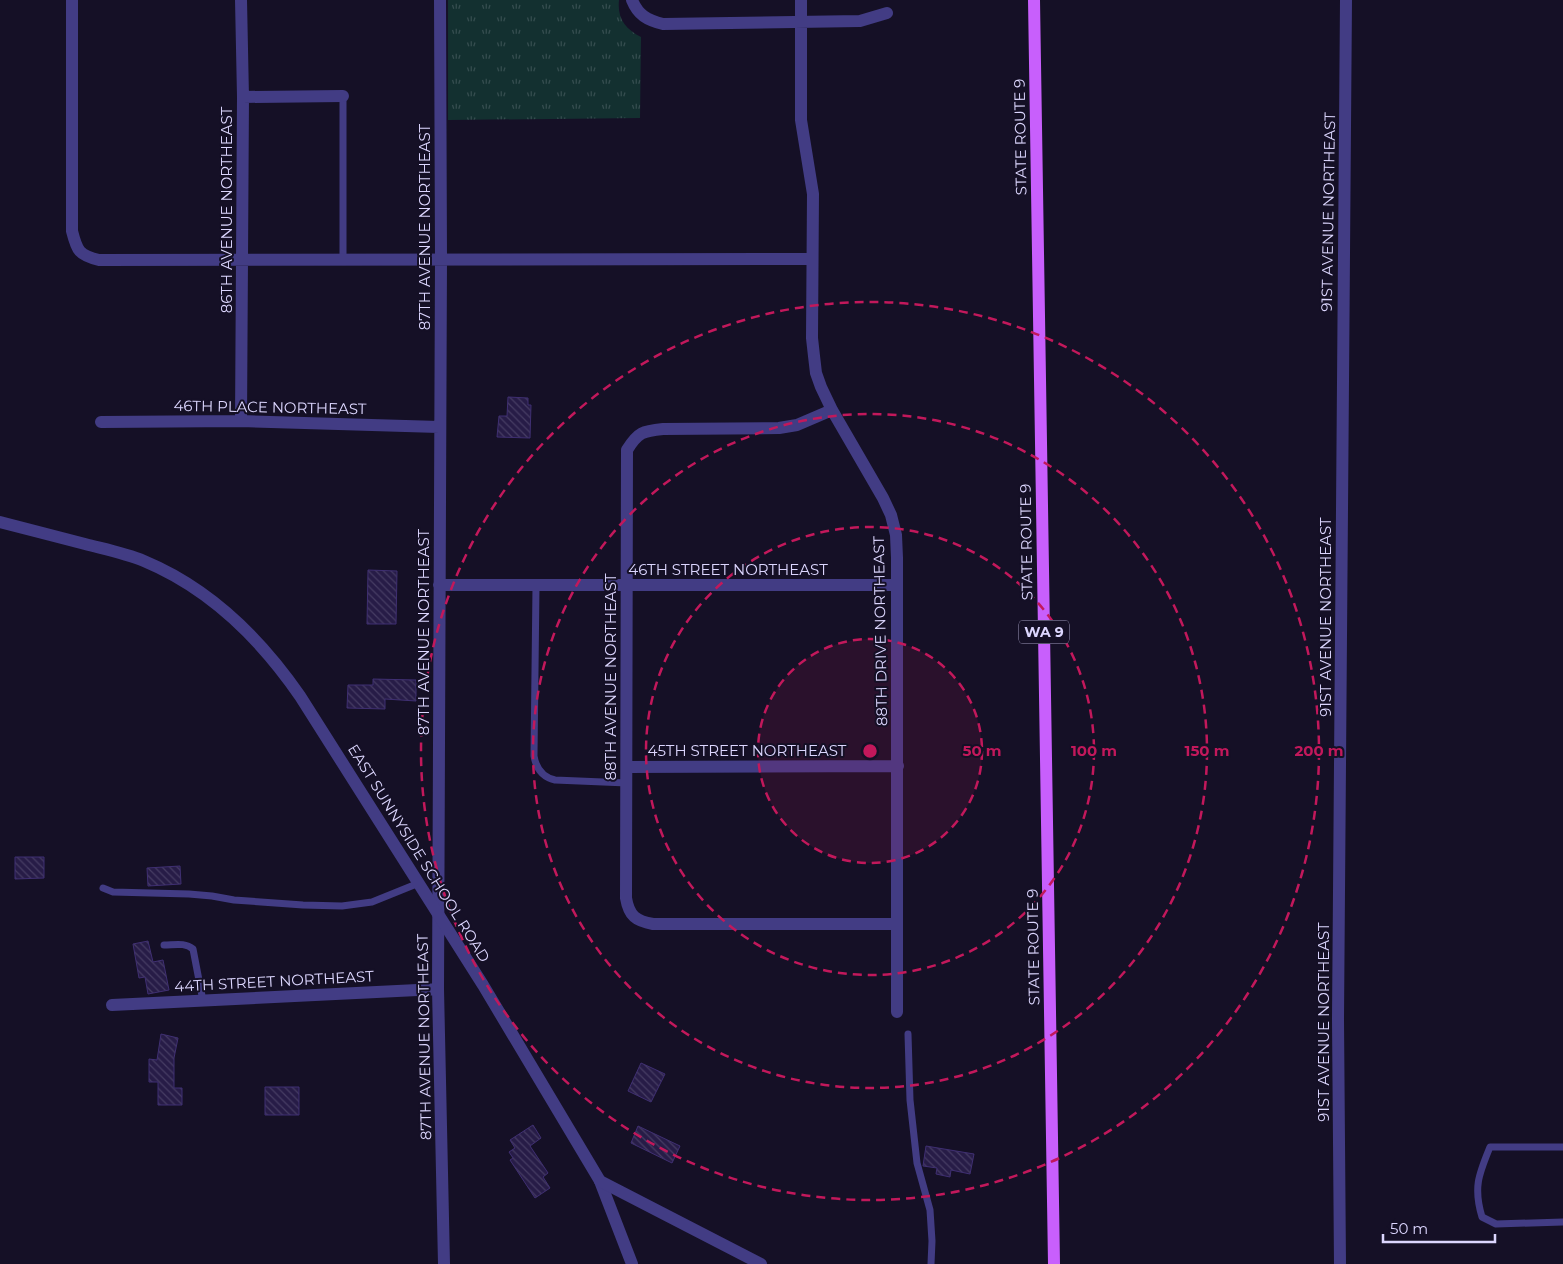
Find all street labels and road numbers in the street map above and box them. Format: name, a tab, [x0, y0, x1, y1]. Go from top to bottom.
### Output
street label: STATE ROUTE 9	[1009, 78, 1031, 196]
street label: 86TH AVENUE NORTHEAST	[217, 106, 236, 313]
street label: 91ST AVENUE NORTHEAST	[1317, 112, 1339, 312]
street label: 87TH AVENUE NORTHEAST	[415, 123, 434, 330]
street label: 46TH PLACE NORTHEAST	[173, 396, 367, 418]
street label: STATE ROUTE 9	[1015, 483, 1037, 601]
street label: 91ST AVENUE NORTHEAST	[1316, 517, 1335, 717]
street label: 87TH AVENUE NORTHEAST	[414, 528, 433, 735]
street label: 88TH DRIVE NORTHEAST	[869, 535, 891, 726]
street label: 46TH STREET NORTHEAST	[628, 560, 828, 579]
street label: 88TH AVENUE NORTHEAST	[601, 573, 620, 781]
road number: WA 9	[1019, 620, 1069, 644]
street label: EAST SUNNYSIDE SCHOOL ROAD	[344, 740, 494, 966]
street label: 45TH STREET NORTHEAST	[648, 741, 847, 760]
street label: STATE ROUTE 9	[1022, 888, 1044, 1006]
street label: 91ST AVENUE NORTHEAST	[1314, 922, 1333, 1122]
street label: 87TH AVENUE NORTHEAST	[413, 933, 435, 1140]
street label: 44TH STREET NORTHEAST	[174, 966, 375, 996]

